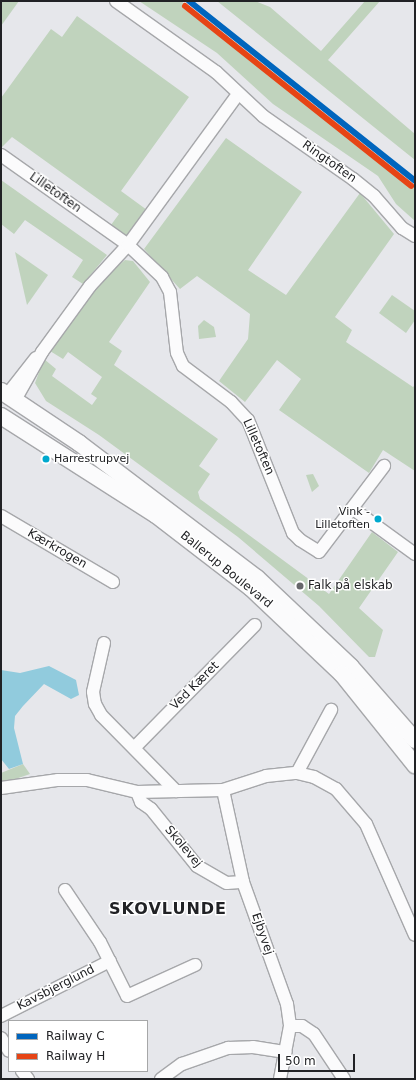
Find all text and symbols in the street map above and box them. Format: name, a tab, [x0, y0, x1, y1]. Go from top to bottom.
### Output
street label: Ringtoften	[299, 138, 359, 186]
street label: Lilletoften	[26, 170, 84, 216]
street label: Lilletoften	[239, 417, 277, 477]
place label: Harrestrupvej	[54, 452, 129, 466]
marker: Harrestrupvej	[41, 454, 51, 464]
place label: Vink - Lilletoften	[315, 506, 370, 532]
marker: Vink - Lilletoften	[373, 514, 383, 524]
street label: Kærkrogen	[25, 526, 89, 572]
street label: Ballerup Boulevard	[177, 528, 275, 612]
place label: Falk på elskab	[308, 579, 393, 593]
marker: Falk på elskab	[295, 581, 305, 591]
street label: Ved Kæret	[168, 659, 222, 713]
street label: Skolevej	[161, 823, 205, 871]
district label: SKOVLUNDE	[109, 899, 227, 919]
street label: Ejbyvej	[248, 911, 276, 957]
street label: Kavsbjerglund	[15, 962, 97, 1014]
legend	[8, 1020, 148, 1072]
text: Railway C	[46, 1029, 105, 1043]
scale bar	[280, 1046, 357, 1072]
text: Railway H	[46, 1049, 105, 1063]
text: 50 m	[285, 1054, 316, 1068]

